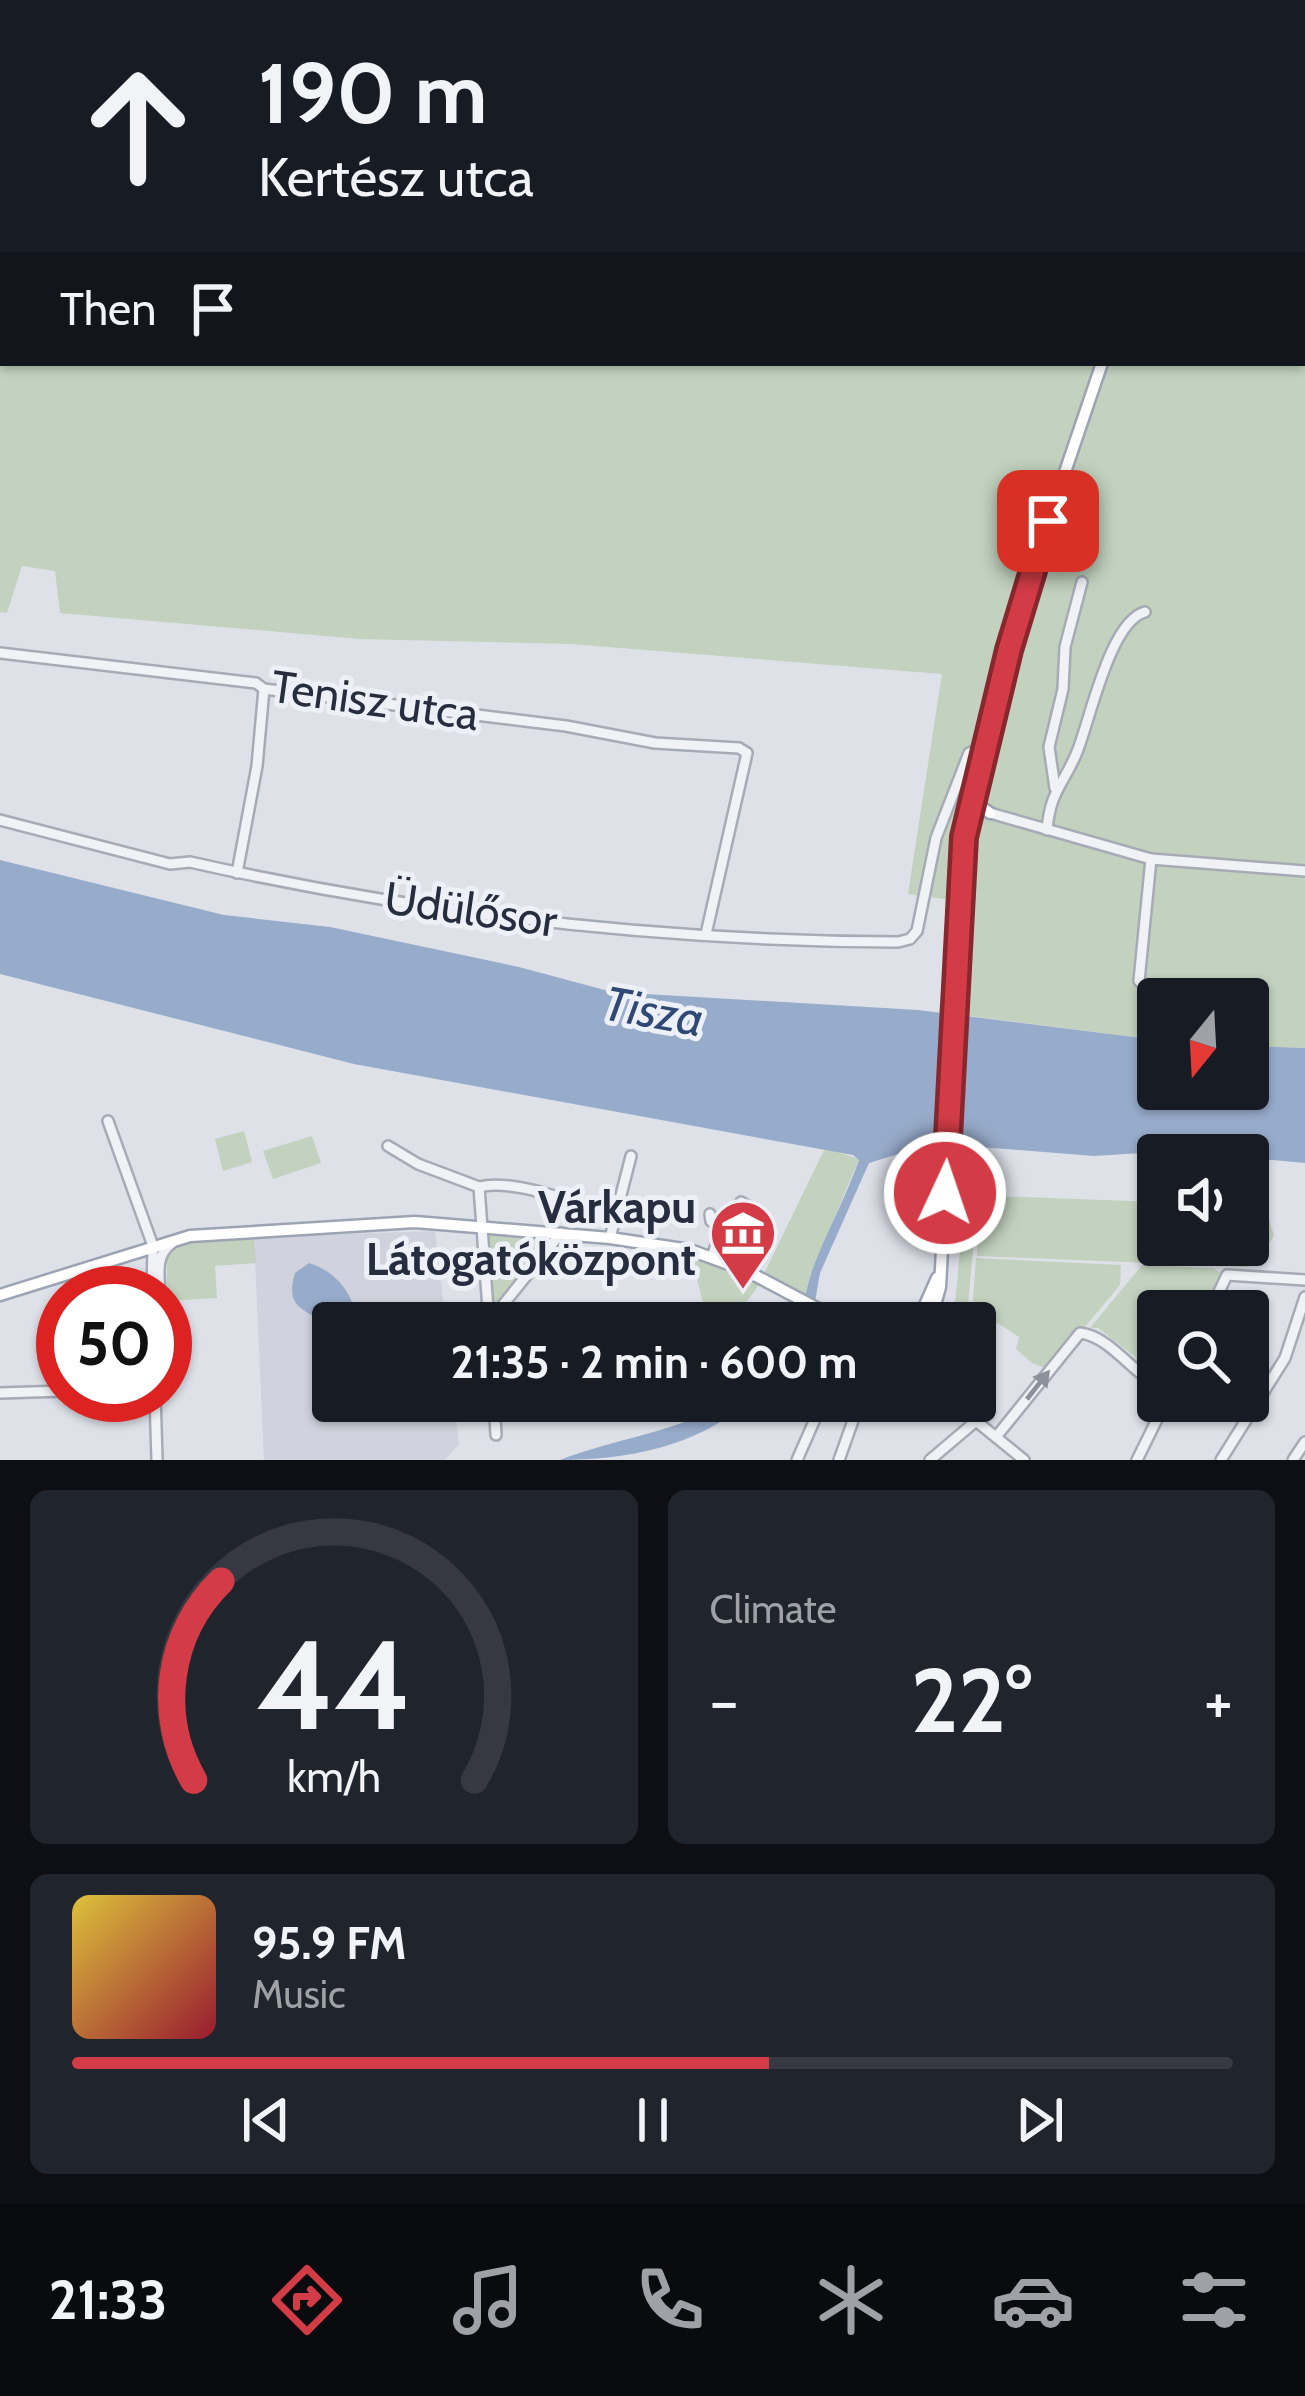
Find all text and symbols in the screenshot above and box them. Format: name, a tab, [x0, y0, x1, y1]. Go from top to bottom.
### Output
text: 190 m	[258, 42, 487, 144]
icon: ahead	[60, 48, 216, 204]
text: Kertész utca	[258, 144, 534, 210]
icon: arrive	[180, 276, 246, 342]
text: Then	[60, 282, 156, 336]
pin	[997, 470, 1099, 572]
icon: arrive	[1015, 488, 1081, 554]
street label: Tenisz utca	[268, 659, 482, 741]
street label: Üdülősor	[381, 870, 561, 948]
water label: Tisza	[600, 974, 708, 1048]
north arrow	[1137, 978, 1269, 1110]
map controls	[1137, 978, 1269, 1422]
position arrow	[882, 1130, 1008, 1256]
button: sound	[1137, 1134, 1269, 1266]
place label: Várkapu Látogatóközpont	[366, 1180, 696, 1286]
museum icon: Várkapu Látogatóközpont	[708, 1198, 778, 1292]
speed limit sign: 50	[36, 1266, 192, 1422]
button: search	[1137, 1290, 1269, 1422]
text: 21:35 · 2 min · 600 m	[451, 1335, 857, 1389]
one-way arrow	[1025, 1369, 1050, 1400]
text: Climate	[710, 1585, 836, 1633]
text: 44	[256, 1609, 411, 1760]
text: 22°	[911, 1645, 1032, 1755]
text: −	[710, 1660, 739, 1741]
text: +	[1204, 1660, 1233, 1741]
text: km/h	[287, 1751, 381, 1803]
text: 95.9 FM	[252, 1916, 407, 1970]
text: Music	[252, 1970, 346, 2018]
icon: previous	[233, 2087, 299, 2153]
icon: pause	[620, 2087, 686, 2153]
icon: next	[1007, 2087, 1073, 2153]
icon: directions	[265, 2258, 349, 2342]
icon: music	[446, 2258, 530, 2342]
icon: phone	[628, 2258, 712, 2342]
icon: climate	[809, 2258, 893, 2342]
icon: car	[991, 2258, 1075, 2342]
icon: filters	[1172, 2258, 1256, 2342]
text: 21:33	[49, 2267, 167, 2333]

